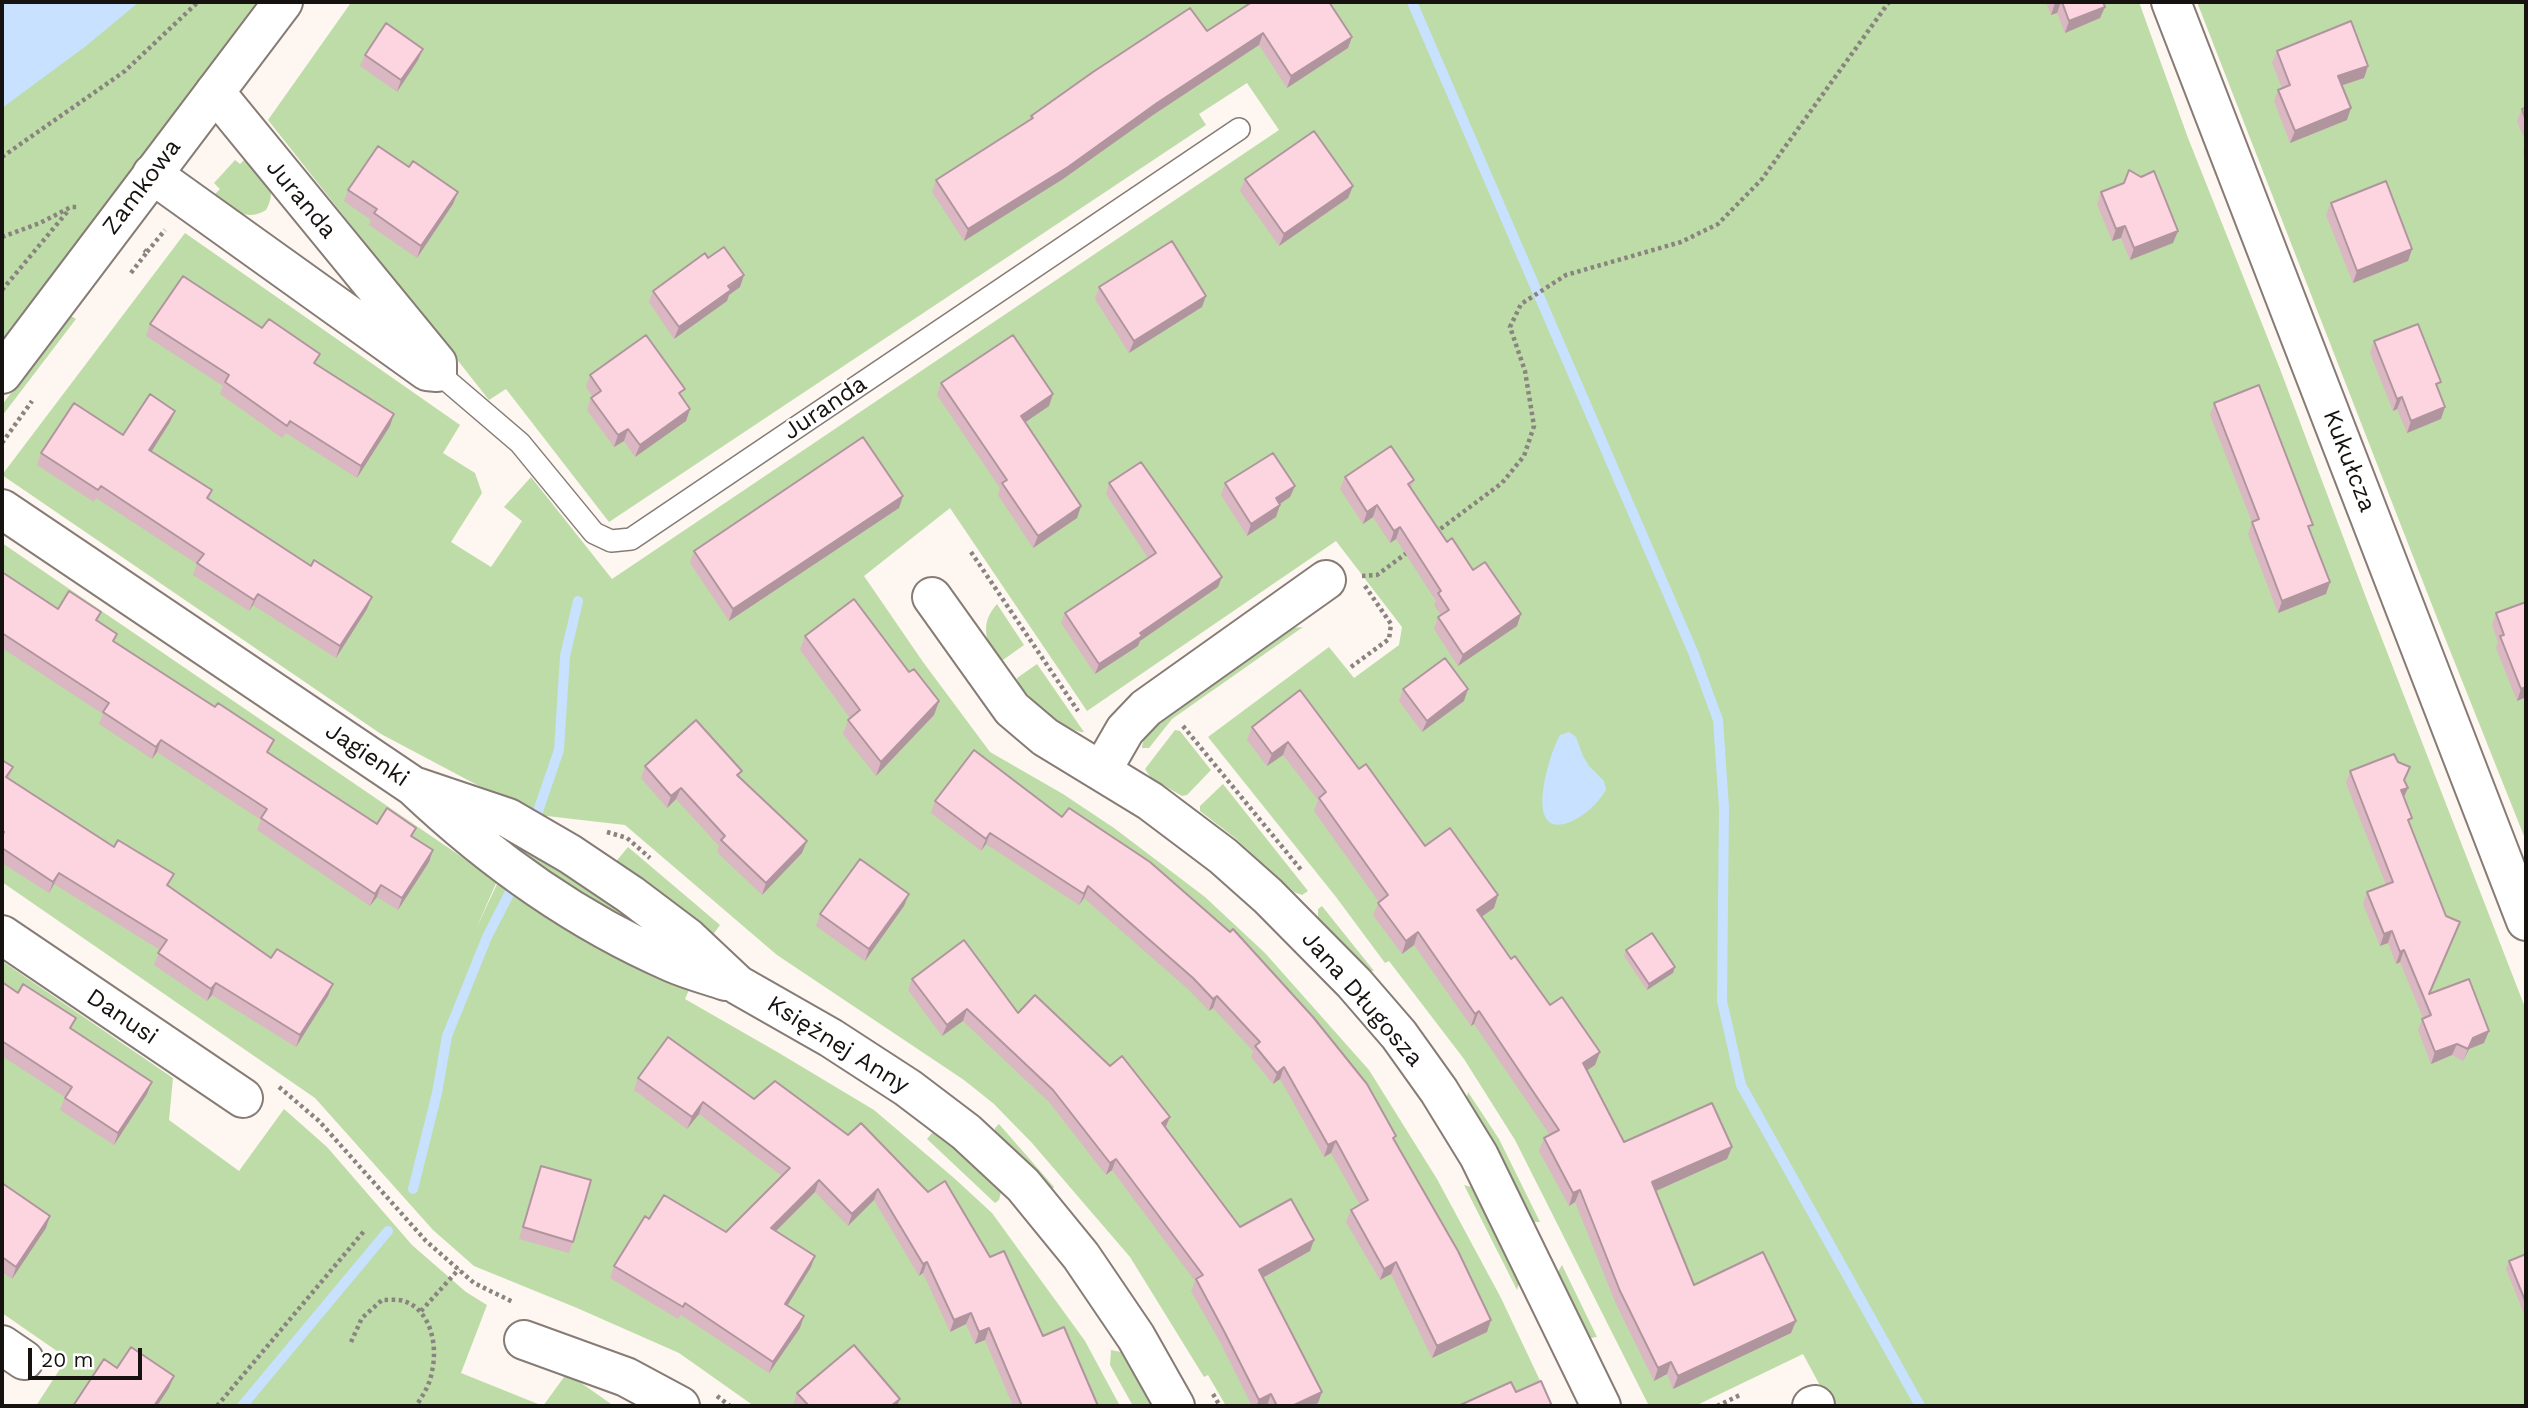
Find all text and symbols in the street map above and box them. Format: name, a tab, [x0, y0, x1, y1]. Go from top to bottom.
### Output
street label: Zamkowa	[97, 134, 187, 240]
street label: Juranda	[260, 153, 342, 245]
street label: Juranda	[778, 370, 872, 446]
street label: Kukułcza	[2316, 406, 2382, 516]
street label: Jagienki	[320, 717, 414, 793]
street label: Jana Długosza	[1295, 925, 1429, 1073]
street label: Danusi	[81, 983, 163, 1051]
street label: Księżnej Anny	[762, 990, 914, 1100]
scale bar	[32, 1334, 145, 1378]
text: 20 m	[41, 1347, 93, 1372]

